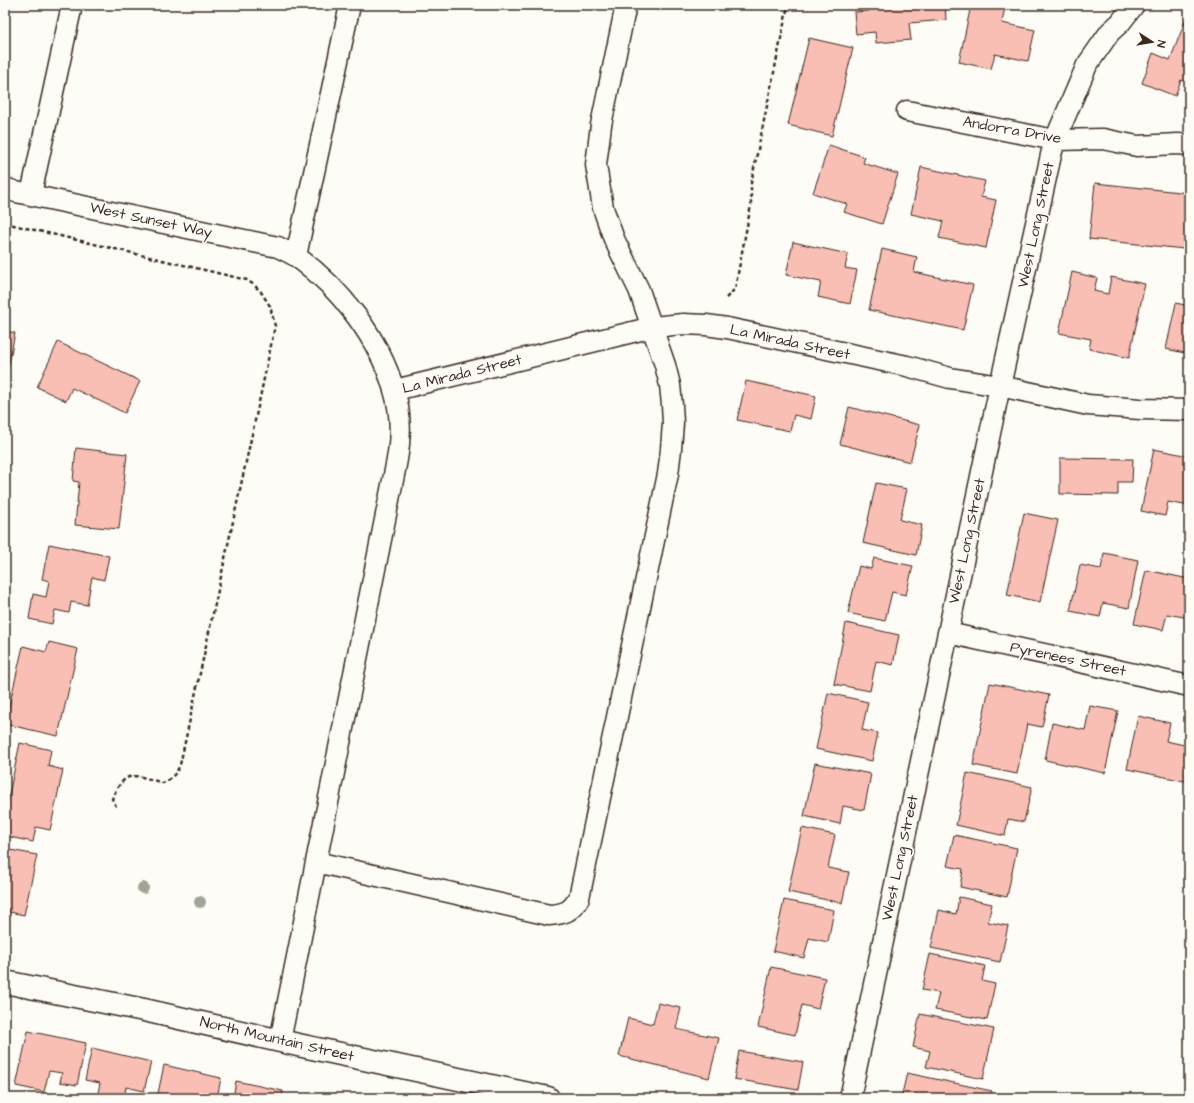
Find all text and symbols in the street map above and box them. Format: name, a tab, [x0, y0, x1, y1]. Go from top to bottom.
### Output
north arrow	[1132, 22, 1172, 62]
text: N	[1153, 39, 1169, 49]
street label: Andorra Drive	[961, 111, 1063, 149]
street label: West Long Street	[1012, 160, 1061, 290]
street label: West Sunset Way	[88, 197, 214, 244]
street label: La Mirada Street	[728, 319, 852, 365]
street label: La Mirada Street	[400, 349, 524, 399]
street label: West Long Street	[943, 476, 992, 606]
street label: Pyrenees Street	[1008, 636, 1128, 682]
street label: West Long Street	[876, 793, 925, 923]
street label: North Mountain Street	[198, 1011, 356, 1067]

